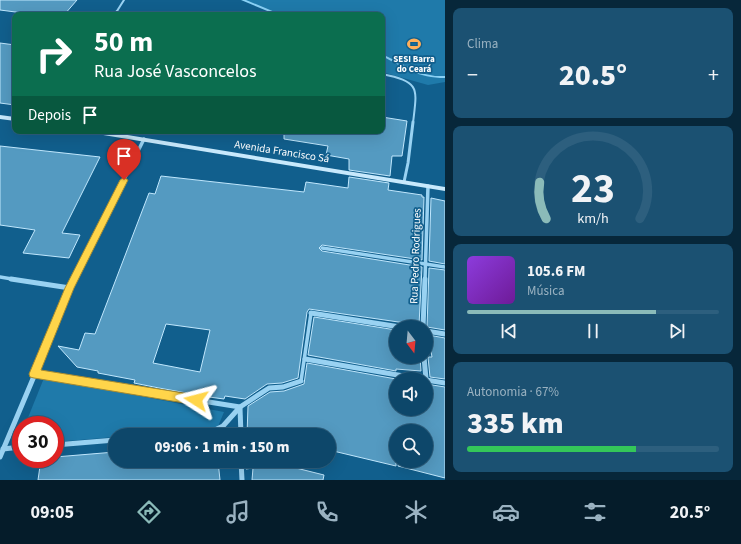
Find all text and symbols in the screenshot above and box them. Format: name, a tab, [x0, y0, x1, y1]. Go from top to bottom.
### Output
text: 50 m	[94, 22, 153, 62]
icon: right	[28, 28, 80, 80]
text: Clima	[467, 35, 498, 53]
sports icon: SESI Barra do Ceará	[406, 36, 422, 52]
place label: SESI Barra do Ceará	[393, 53, 435, 76]
text: 20.5°	[559, 54, 627, 97]
text: Rua José Vasconcelos	[94, 59, 257, 84]
text: −	[467, 59, 478, 91]
text: +	[708, 59, 719, 91]
icon: arrive	[79, 104, 101, 126]
text: Depois	[28, 105, 71, 126]
street label: Avenida Francisco Sá	[233, 137, 331, 166]
pin	[107, 139, 141, 180]
icon: arrive	[113, 145, 135, 167]
text: 23	[571, 159, 615, 219]
street label: Rua Pedro Rodrigues	[406, 208, 425, 304]
text: km/h	[577, 208, 609, 229]
text: 105.6 FM	[527, 261, 585, 282]
text: Música	[527, 282, 565, 300]
north arrow	[389, 320, 433, 364]
map controls	[389, 320, 433, 468]
icon: previous	[498, 320, 520, 342]
icon: pause	[582, 320, 604, 342]
icon: next	[666, 320, 688, 342]
button: sound	[389, 372, 433, 416]
position arrow	[175, 379, 217, 421]
text: Autonomia · 67%	[467, 383, 559, 401]
text: 335 km	[467, 402, 564, 445]
speed limit sign: 30	[12, 416, 64, 468]
button: search	[389, 424, 433, 468]
text: 09:06 · 1 min · 150 m	[155, 437, 289, 458]
icon: directions	[135, 498, 163, 526]
icon: music	[224, 498, 252, 526]
icon: phone	[313, 498, 341, 526]
icon: climate	[402, 498, 430, 526]
icon: car	[492, 498, 520, 526]
icon: filters	[581, 498, 609, 526]
text: 09:05	[31, 500, 74, 525]
text: 20.5°	[670, 500, 710, 525]

